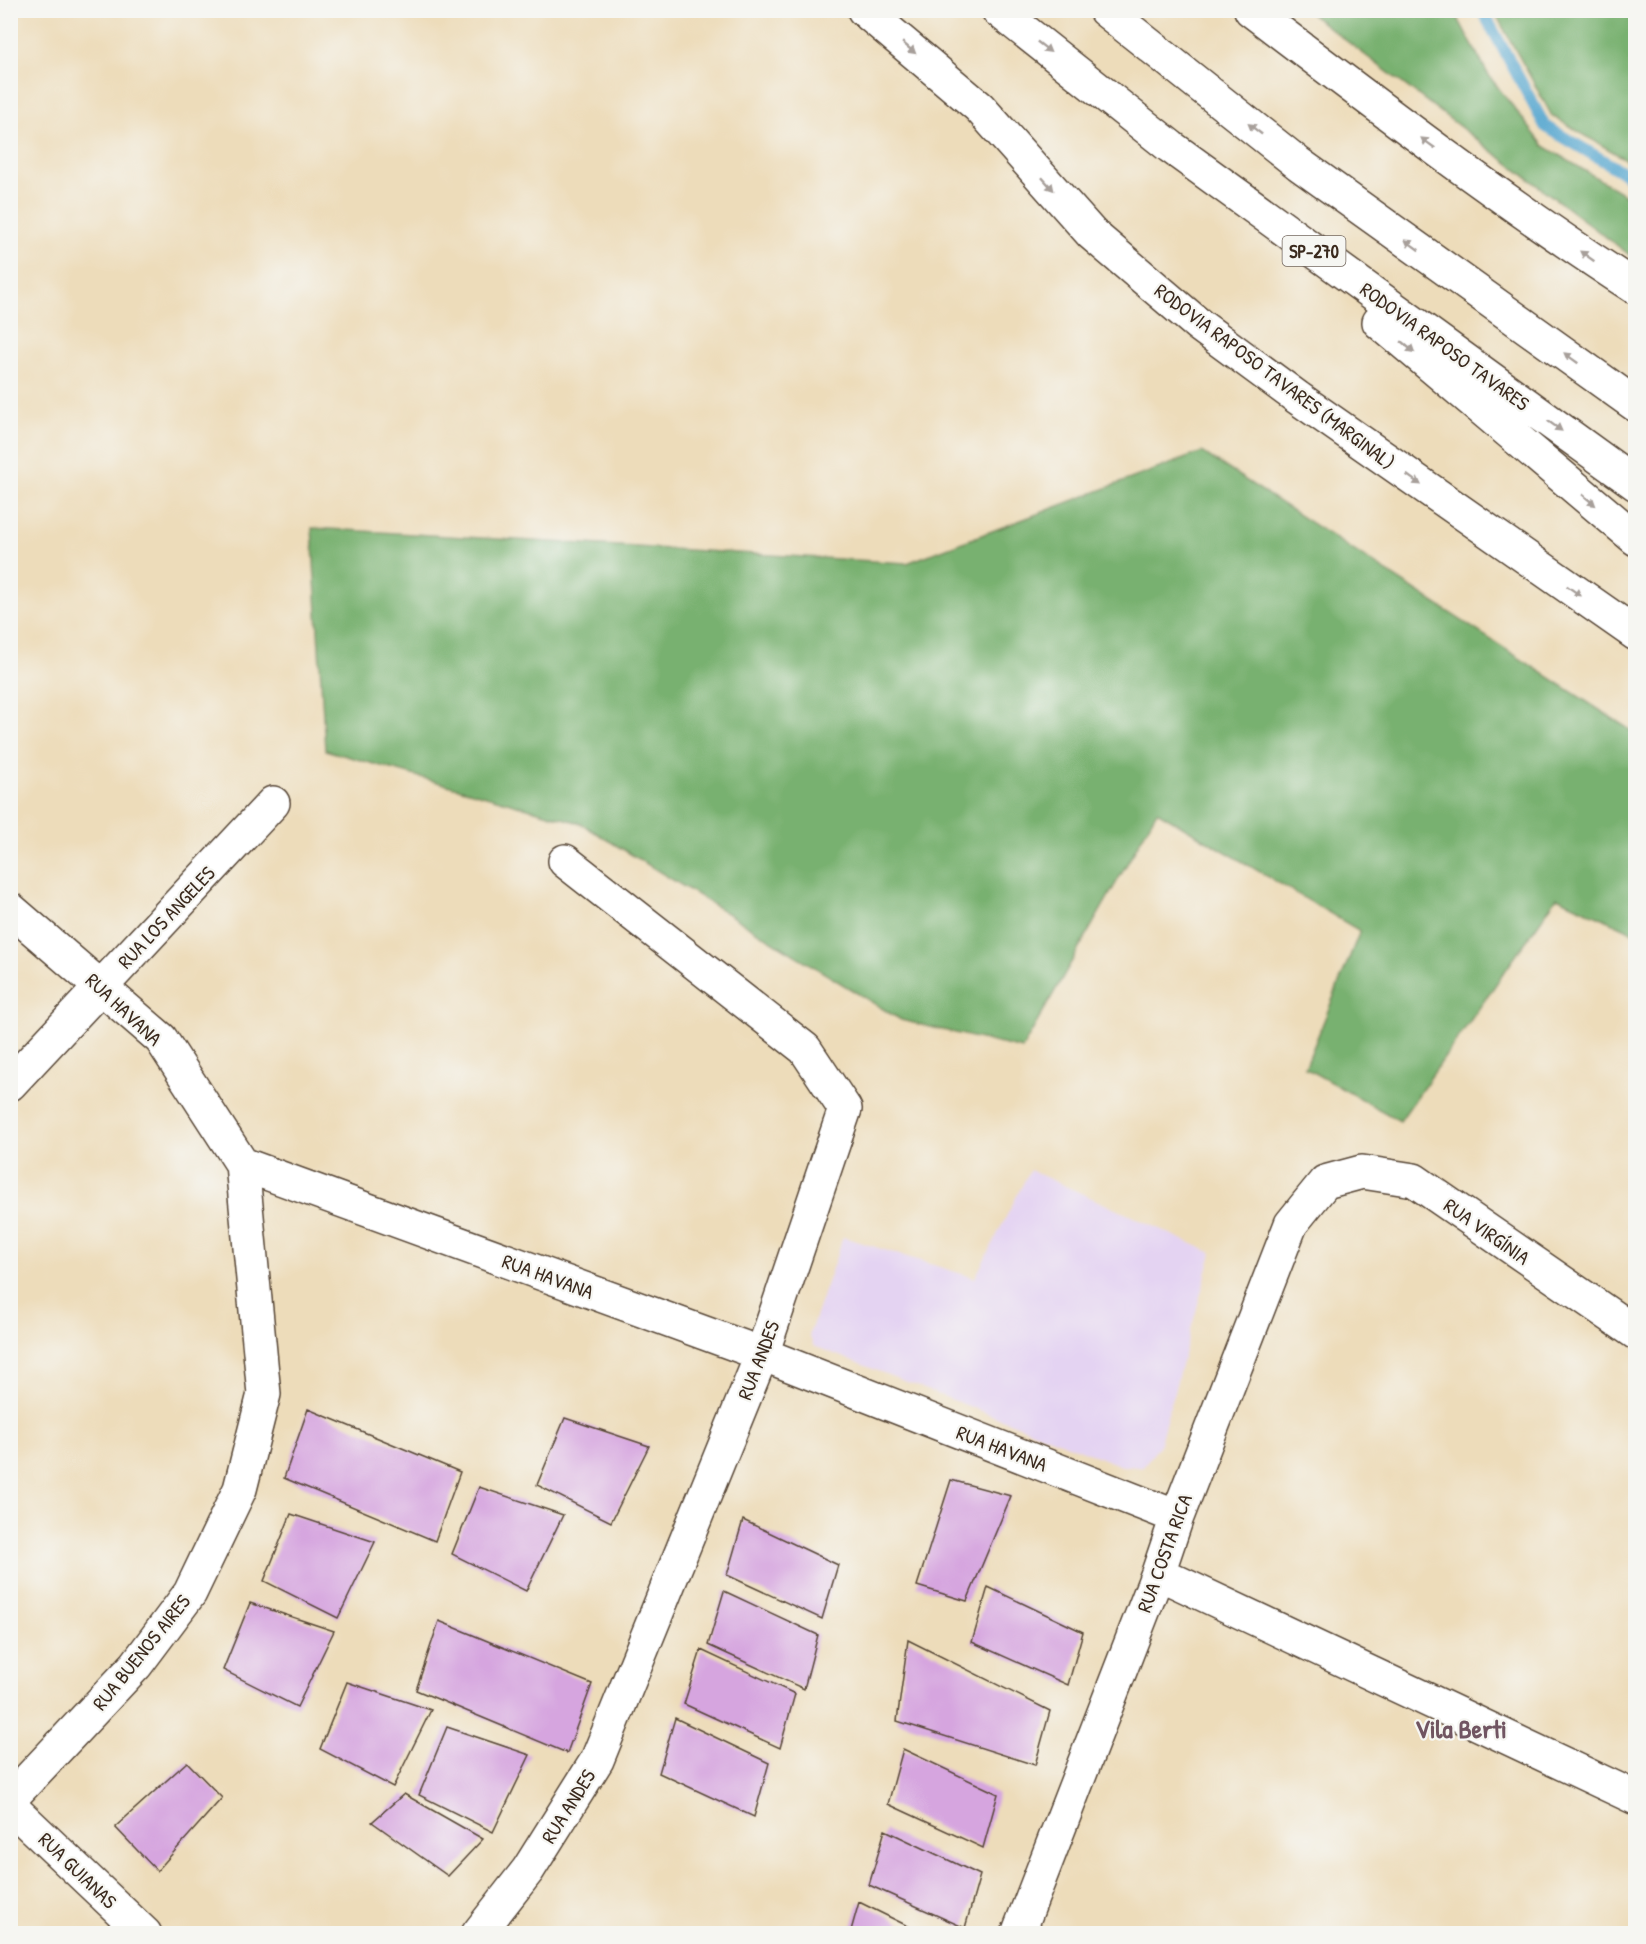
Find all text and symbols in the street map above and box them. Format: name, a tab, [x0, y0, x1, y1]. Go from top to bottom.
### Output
one-way arrow	[1036, 40, 1052, 53]
one-way arrow	[901, 41, 916, 54]
one-way arrow	[1247, 123, 1263, 136]
one-way arrow	[1421, 137, 1437, 149]
one-way arrow	[1041, 177, 1055, 192]
road number: SP-270	[1282, 236, 1346, 266]
one-way arrow	[1405, 239, 1421, 251]
one-way arrow	[1579, 250, 1595, 262]
street label: RODOVIA RAPOSO TAVARES	[1355, 275, 1535, 417]
street label: RODOVIA RAPOSO TAVARES (MARGINAL)	[1149, 277, 1401, 475]
one-way arrow	[1400, 340, 1415, 353]
one-way arrow	[1563, 352, 1579, 364]
one-way arrow	[1547, 419, 1562, 431]
one-way arrow	[1407, 473, 1422, 485]
one-way arrow	[1581, 493, 1596, 506]
one-way arrow	[1566, 585, 1582, 597]
street label: RUA LOS ANGELES	[111, 860, 221, 974]
street label: RUA HAVANA	[80, 967, 168, 1051]
street label: RUA VIRGÍNIA	[1439, 1192, 1535, 1271]
street label: RUA HAVANA	[499, 1247, 597, 1305]
street label: RUA ANDES	[731, 1317, 785, 1403]
street label: RUA HAVANA	[953, 1418, 1051, 1478]
street label: RUA COSTA RICA	[1130, 1490, 1198, 1616]
street label: RUA BUENOS AIRES	[86, 1589, 196, 1715]
district label: Vila Berti	[1415, 1711, 1507, 1746]
street label: RUA ANDES	[535, 1764, 601, 1848]
street label: RUA GUIANAS	[33, 1826, 123, 1914]

